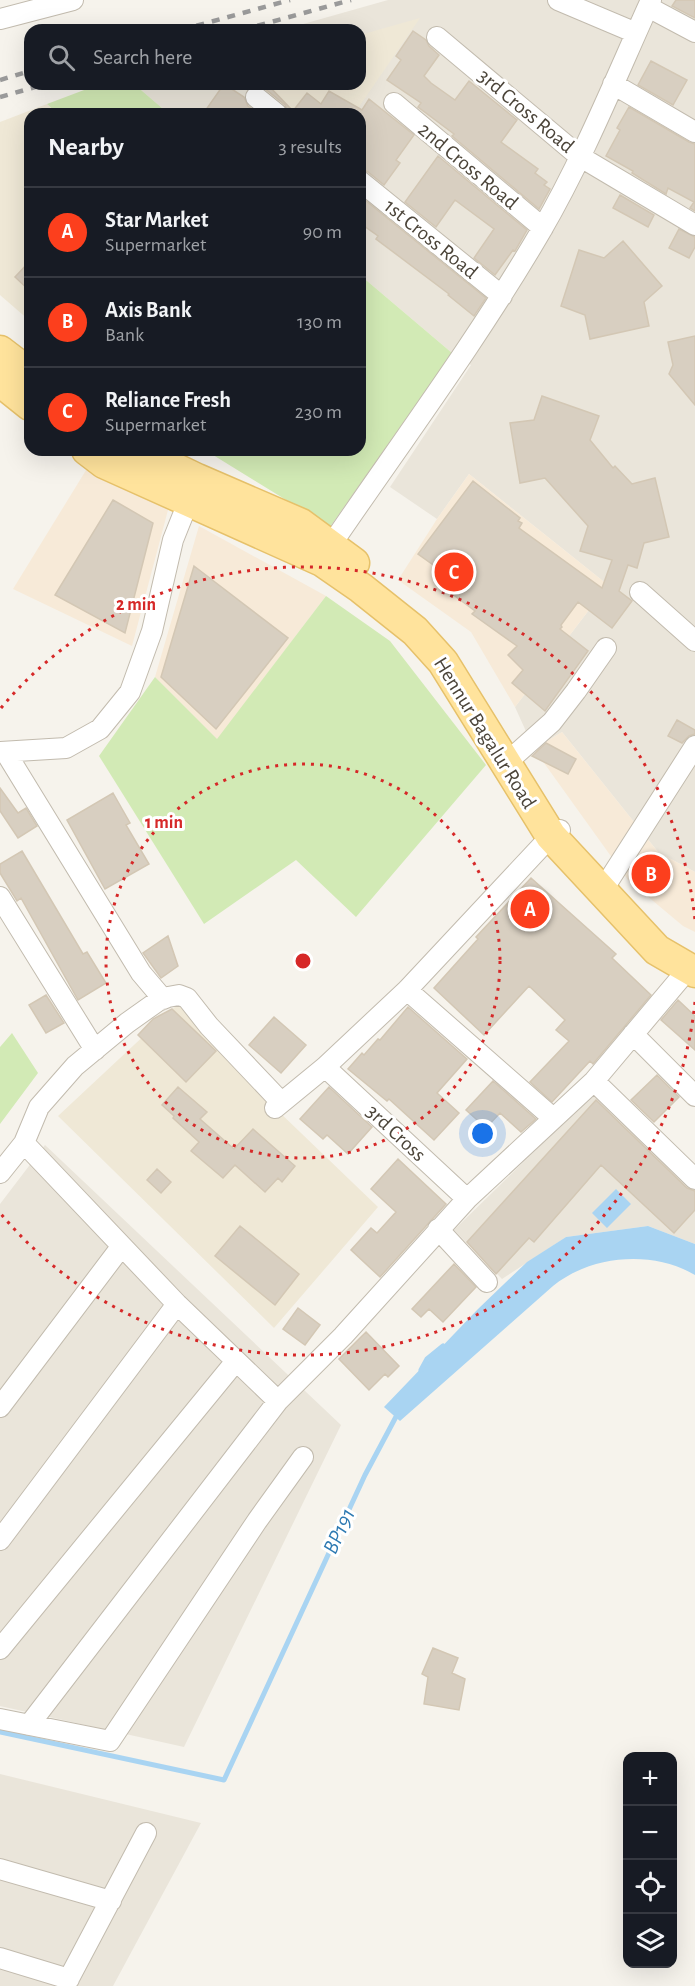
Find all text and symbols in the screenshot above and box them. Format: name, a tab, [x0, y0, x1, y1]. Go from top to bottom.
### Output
search box	[24, 24, 366, 90]
icon: search	[45, 41, 78, 74]
text: Search here	[93, 46, 192, 68]
street label: 3rd Cross Road	[474, 65, 578, 157]
street label: 2nd Cross Road	[414, 118, 522, 214]
text: Nearby	[48, 134, 124, 160]
text: 3 results	[278, 137, 342, 157]
street label: 1st Cross Road	[380, 195, 482, 283]
text: Star Market	[105, 209, 208, 231]
text: A	[62, 222, 74, 242]
text: 90 m	[303, 222, 342, 242]
text: Supermarket	[105, 235, 206, 255]
text: Axis Bank	[105, 299, 192, 321]
text: B	[62, 312, 73, 332]
text: 130 m	[297, 312, 342, 332]
text: Bank	[105, 325, 144, 345]
text: Reliance Fresh	[105, 389, 231, 411]
text: C	[62, 402, 73, 422]
text: 230 m	[295, 402, 342, 422]
text: Supermarket	[105, 415, 206, 435]
pin: C	[434, 550, 474, 594]
text: 2 min	[116, 596, 156, 614]
street label: Hennur Bagalur Road	[430, 654, 540, 813]
text: 1 min	[145, 814, 183, 832]
pin: B	[632, 852, 670, 896]
pin: A	[510, 886, 550, 932]
centre of rings	[293, 951, 313, 971]
street label: 3rd Cross	[362, 1100, 430, 1166]
your location	[468, 1119, 497, 1148]
water label: BP191	[319, 1505, 359, 1557]
map controls	[623, 1752, 677, 1968]
button: +	[623, 1752, 677, 1806]
button: −	[623, 1806, 677, 1860]
button: locate	[623, 1860, 677, 1914]
button: layers	[623, 1914, 677, 1968]

